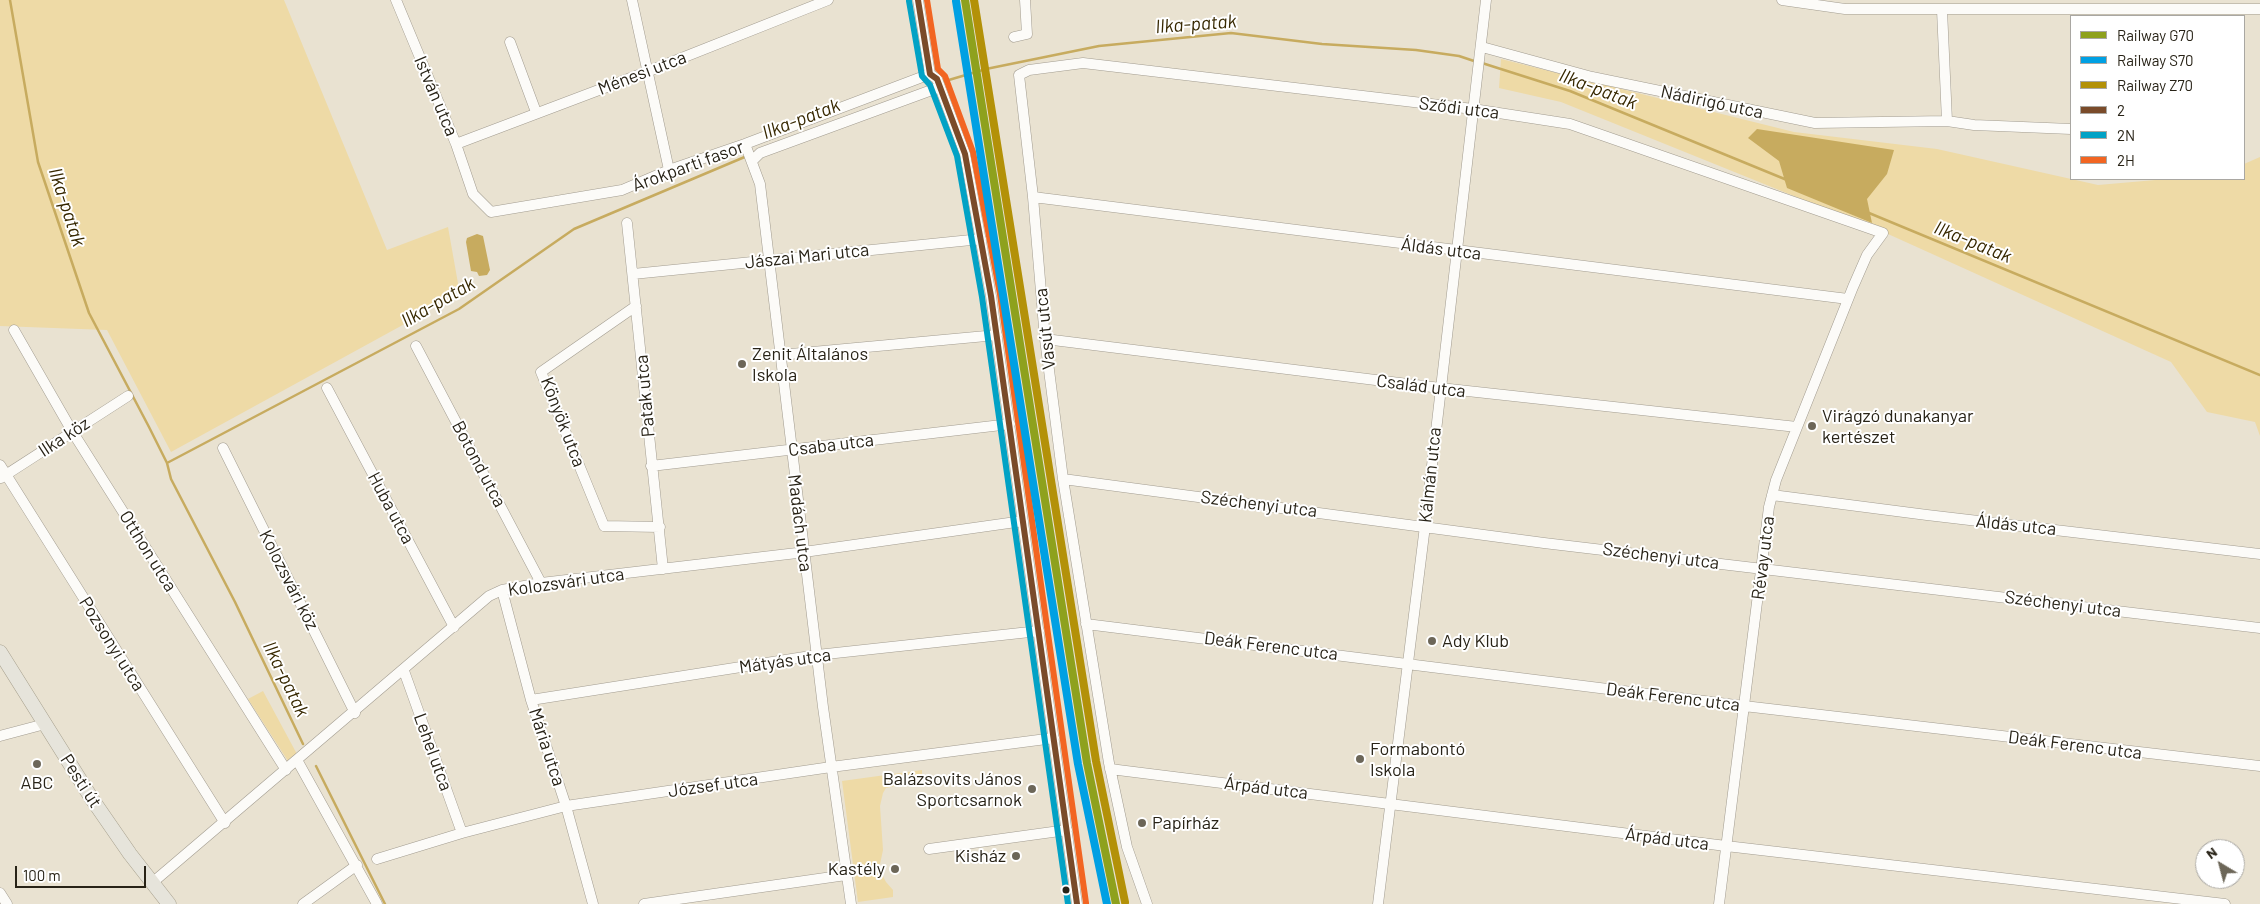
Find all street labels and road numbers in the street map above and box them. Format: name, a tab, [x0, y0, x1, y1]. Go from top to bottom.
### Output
street label: Ménesi utca	[595, 46, 689, 100]
street label: István utca	[409, 53, 463, 139]
street label: Nádirigó utca	[1659, 81, 1765, 123]
street label: Sződi utca	[1418, 92, 1500, 124]
street label: Árokparti fasor	[629, 136, 747, 196]
street label: Áldás utca	[1400, 233, 1482, 265]
street label: Jászai Mari utca	[744, 239, 870, 273]
street label: Vasút utca	[1030, 287, 1060, 371]
street label: Patak utca	[631, 354, 659, 438]
street label: Család utca	[1375, 370, 1467, 402]
street label: Könyök utca	[536, 374, 590, 470]
street label: Ilka köz	[34, 412, 94, 462]
street label: Botond utca	[447, 417, 511, 511]
street label: Kálmán utca	[1414, 426, 1446, 524]
street label: Csaba utca	[787, 429, 875, 461]
street label: Huba utca	[363, 468, 419, 548]
street label: Madách utca	[783, 473, 817, 573]
street label: Széchenyi utca	[1200, 486, 1318, 522]
street label: Otthon utca	[115, 506, 181, 596]
street label: Áldás utca	[1975, 510, 2057, 540]
street label: Révay utca	[1747, 515, 1779, 601]
street label: Kolozsvári köz	[255, 526, 323, 634]
street label: Széchenyi utca	[1602, 538, 1720, 574]
street label: Kolozsvári utca	[506, 563, 626, 601]
street label: Széchenyi utca	[2004, 586, 2122, 622]
street label: Pozsonyi utca	[74, 593, 150, 695]
street label: Deák Ferenc utca	[1203, 627, 1339, 665]
street label: Mátyás utca	[738, 644, 832, 678]
street label: Deák Ferenc utca	[1605, 678, 1741, 716]
street label: Mária utca	[524, 705, 570, 789]
street label: Lehel utca	[409, 710, 457, 794]
street label: Deák Ferenc utca	[2007, 726, 2143, 764]
street label: Pesti út	[56, 750, 106, 812]
street label: József utca	[667, 768, 759, 802]
street label: Árpád utca	[1223, 772, 1309, 804]
street label: Árpád utca	[1624, 823, 1710, 855]

